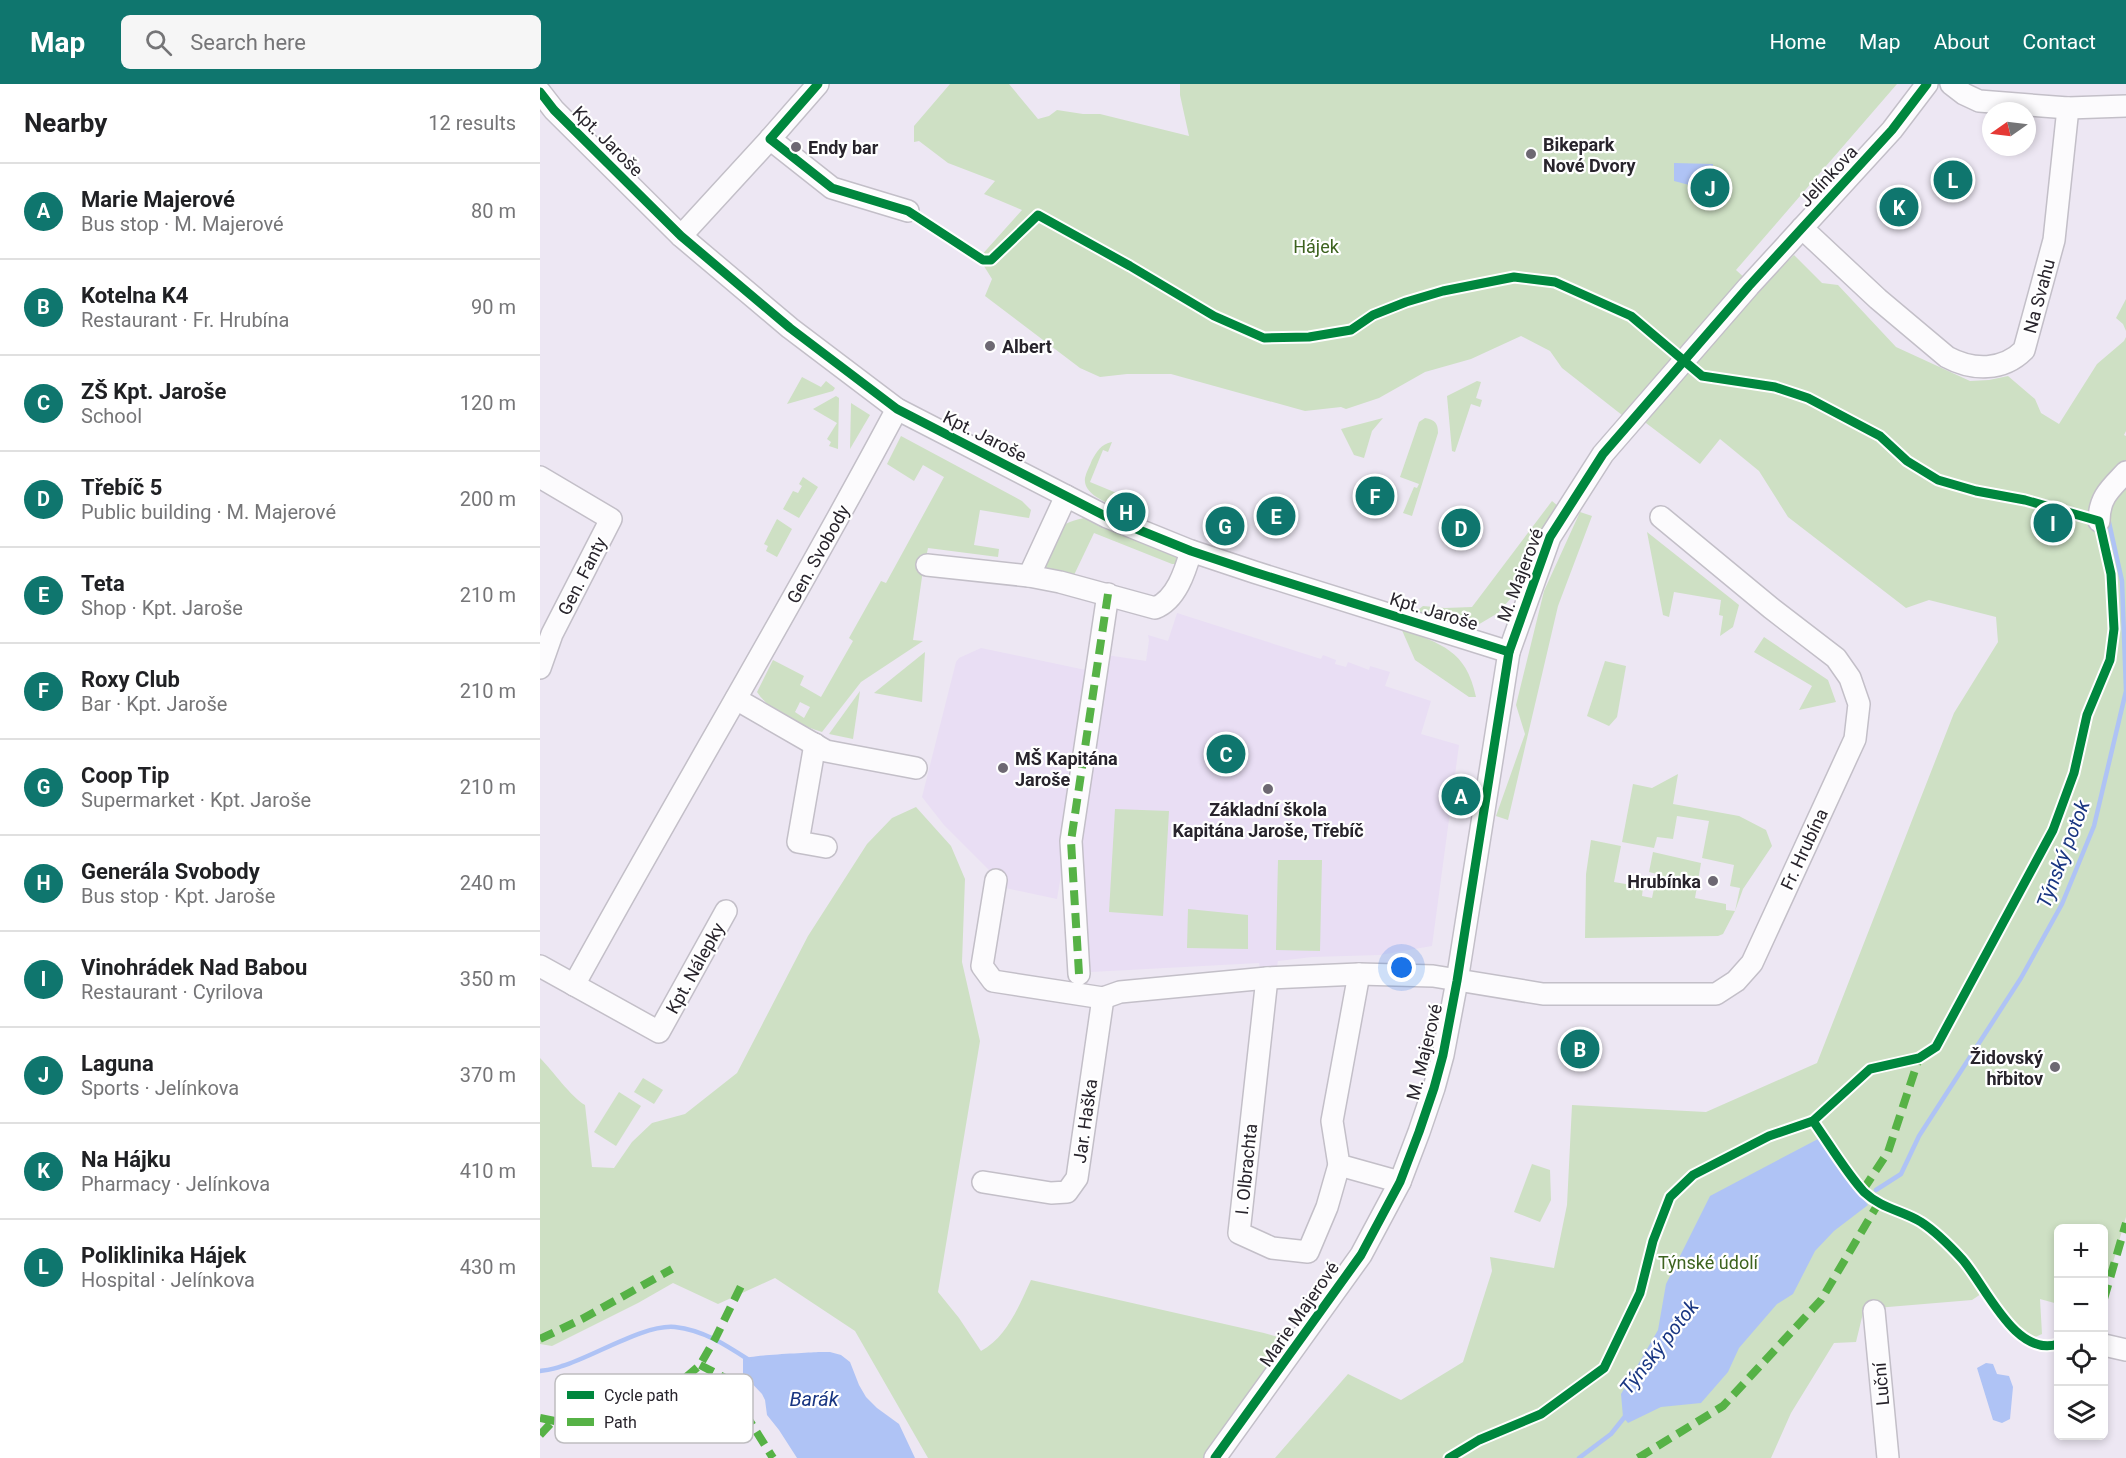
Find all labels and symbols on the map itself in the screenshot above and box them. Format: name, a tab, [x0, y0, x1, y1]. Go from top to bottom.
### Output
street label: Kpt. Jaroše	[568, 101, 648, 181]
north arrow	[1982, 102, 2036, 156]
place label: Bikepark Nové Dvory	[1543, 134, 1637, 176]
place label: Endy bar	[808, 137, 879, 158]
marker: Endy bar	[789, 140, 803, 154]
street label: Jelínkova	[1794, 141, 1862, 211]
marker: Bikepark Nové Dvory	[1524, 147, 1538, 161]
pin: L	[1934, 158, 1972, 202]
pin: J	[1690, 166, 1730, 210]
pin: K	[1880, 184, 1918, 230]
park label: Hájek	[1293, 236, 1340, 257]
street label: Na Svahu	[2019, 257, 2059, 335]
place label: Albert	[1002, 336, 1052, 357]
marker: Albert	[983, 339, 997, 353]
street label: Kpt. Jaroše	[940, 406, 1030, 466]
pin: F	[1356, 474, 1394, 518]
pin: H	[1106, 490, 1146, 534]
pin: E	[1256, 494, 1296, 538]
pin: I	[2034, 500, 2072, 546]
street label: Gen. Svobody	[782, 501, 854, 607]
pin: G	[1206, 504, 1244, 548]
pin: D	[1442, 506, 1480, 550]
street label: M. Majerové	[1493, 525, 1547, 625]
street label: Gen. Fanty	[553, 533, 611, 619]
street label: Kpt. Jaroše	[1387, 588, 1481, 634]
pin: C	[1206, 732, 1246, 776]
place label: MŠ Kapitána Jaroše	[1015, 748, 1118, 790]
marker: MŠ Kapitána Jaroše	[996, 761, 1010, 775]
pin: A	[1442, 774, 1480, 818]
marker: Základní škola Kapitána Jaroše, Třebíč	[1261, 782, 1275, 796]
water label: Týnský potok	[2031, 796, 2095, 911]
place label: Základní škola Kapitána Jaroše, Třebíč	[1172, 799, 1364, 841]
street label: Fr. Hrubína	[1776, 805, 1832, 893]
place label: Hrubínka	[1627, 871, 1701, 892]
marker: Hrubínka	[1706, 874, 1720, 888]
street label: Kpt. Nálepky	[661, 918, 729, 1017]
your location	[1387, 953, 1416, 982]
street label: M. Majerové	[1402, 1002, 1446, 1102]
pin: B	[1560, 1026, 1600, 1072]
place label: Židovský hřbitov	[1970, 1047, 2044, 1089]
marker: Židovský hřbitov	[2048, 1060, 2062, 1074]
street label: Jar. Haška	[1069, 1078, 1101, 1164]
street label: I. Olbrachta	[1231, 1122, 1261, 1216]
park label: Týnské údolí	[1658, 1252, 1759, 1273]
street label: Marie Majerové	[1255, 1257, 1343, 1371]
water label: Týnský potok	[1615, 1294, 1704, 1399]
street label: Luční	[1869, 1361, 1893, 1406]
legend	[555, 1374, 753, 1443]
text: Cycle path	[604, 1386, 678, 1405]
water label: Barák	[789, 1387, 840, 1411]
text: Path	[604, 1413, 637, 1432]

